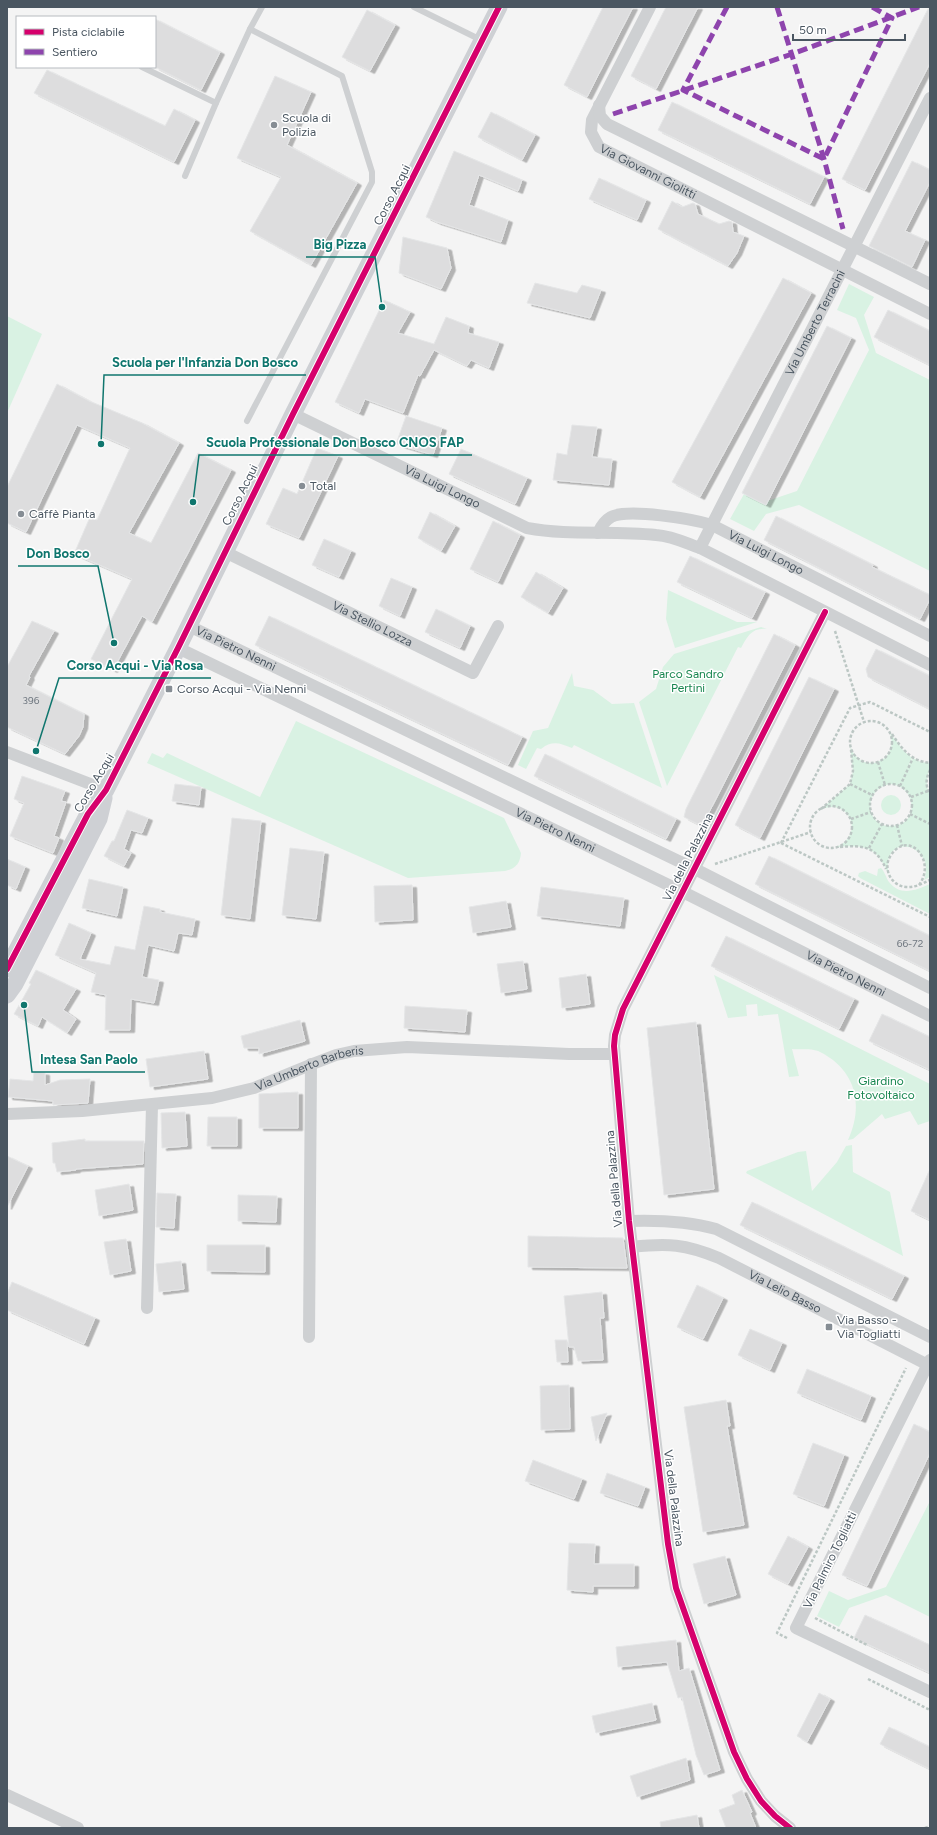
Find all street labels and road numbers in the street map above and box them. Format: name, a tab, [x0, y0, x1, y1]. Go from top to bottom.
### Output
street label: Via Giovanni Giolitti	[597, 141, 699, 202]
street label: Corso Acqui	[371, 162, 413, 228]
street label: Via Umberto Terracini	[782, 268, 848, 378]
street label: Corso Acqui	[219, 462, 261, 528]
street label: Via Luigi Longo	[402, 462, 483, 511]
street label: Via Luigi Longo	[726, 527, 806, 577]
street label: Via Stellio Lozza	[330, 598, 415, 649]
street label: Via Pietro Nenni	[194, 623, 278, 674]
street label: Corso Acqui	[71, 751, 117, 815]
street label: Via Pietro Nenni	[513, 805, 598, 856]
street label: Via della Palazzina	[660, 811, 716, 903]
street label: Via Pietro Nenni	[804, 948, 888, 1000]
street label: Via Umberto Barberis	[253, 1043, 365, 1094]
street label: Via della Palazzina	[603, 1130, 625, 1228]
street label: Via Lelio Basso	[746, 1267, 824, 1316]
street label: Via della Palazzina	[661, 1449, 687, 1547]
street label: Via Palmiro Togliatti	[800, 1509, 860, 1611]

